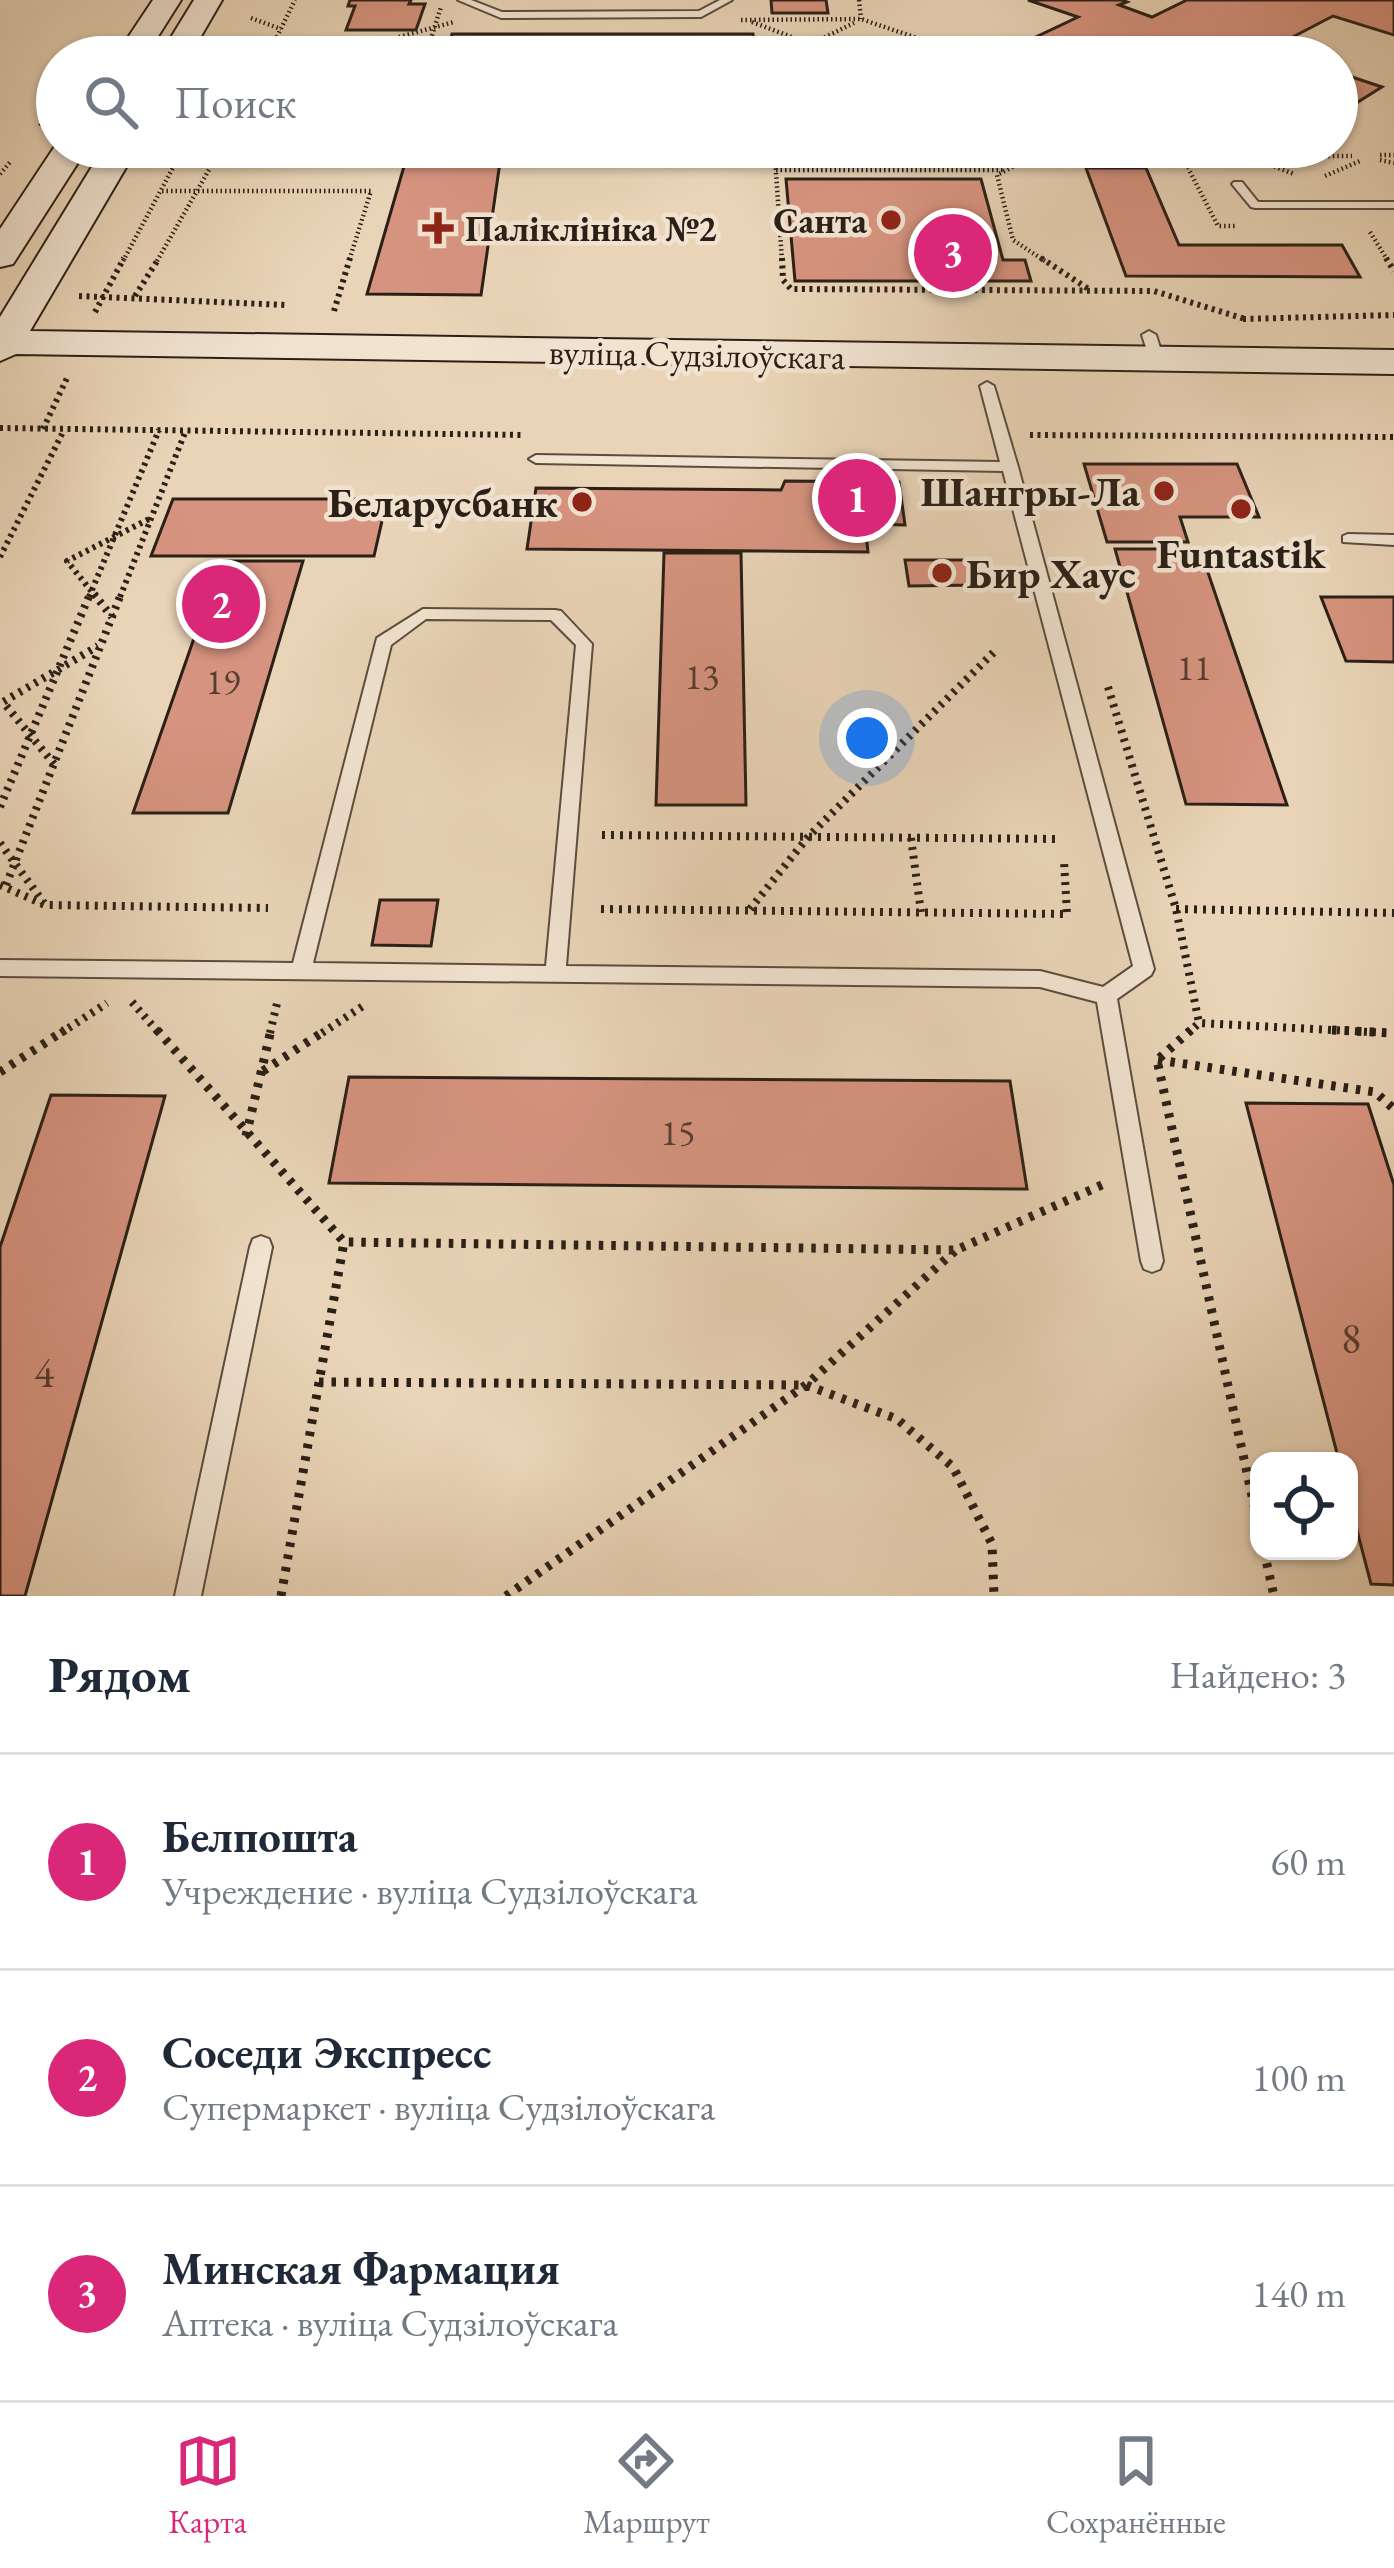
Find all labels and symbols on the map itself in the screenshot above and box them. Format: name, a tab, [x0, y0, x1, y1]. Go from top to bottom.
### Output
place label: Санта	[773, 197, 867, 244]
place label: Паліклініка №2	[465, 205, 717, 252]
marker: Санта	[878, 207, 904, 233]
pin: 3	[914, 208, 992, 298]
marker: Паліклініка №2	[422, 212, 454, 244]
street label: вуліца Судзілоўскага	[548, 328, 846, 380]
pin: 1	[818, 453, 896, 543]
place label: Шангры-Ла	[920, 464, 1141, 519]
place label: Беларусбанк	[327, 475, 559, 530]
marker: Шангры-Ла	[1151, 478, 1177, 504]
marker: Беларусбанк	[569, 489, 595, 515]
marker: Funtastik	[1228, 496, 1254, 522]
place label: Funtastik	[1157, 526, 1326, 581]
place label: Бир Хаус	[966, 546, 1136, 601]
pin: 2	[182, 559, 260, 649]
marker: Бир Хаус	[929, 560, 955, 586]
house number: 11	[1177, 644, 1211, 691]
house number: 13	[685, 653, 719, 700]
house number: 19	[206, 658, 240, 705]
your location	[837, 708, 897, 768]
house number: 15	[661, 1109, 695, 1156]
house number: 8	[1341, 1311, 1361, 1366]
house number: 4	[34, 1345, 55, 1400]

